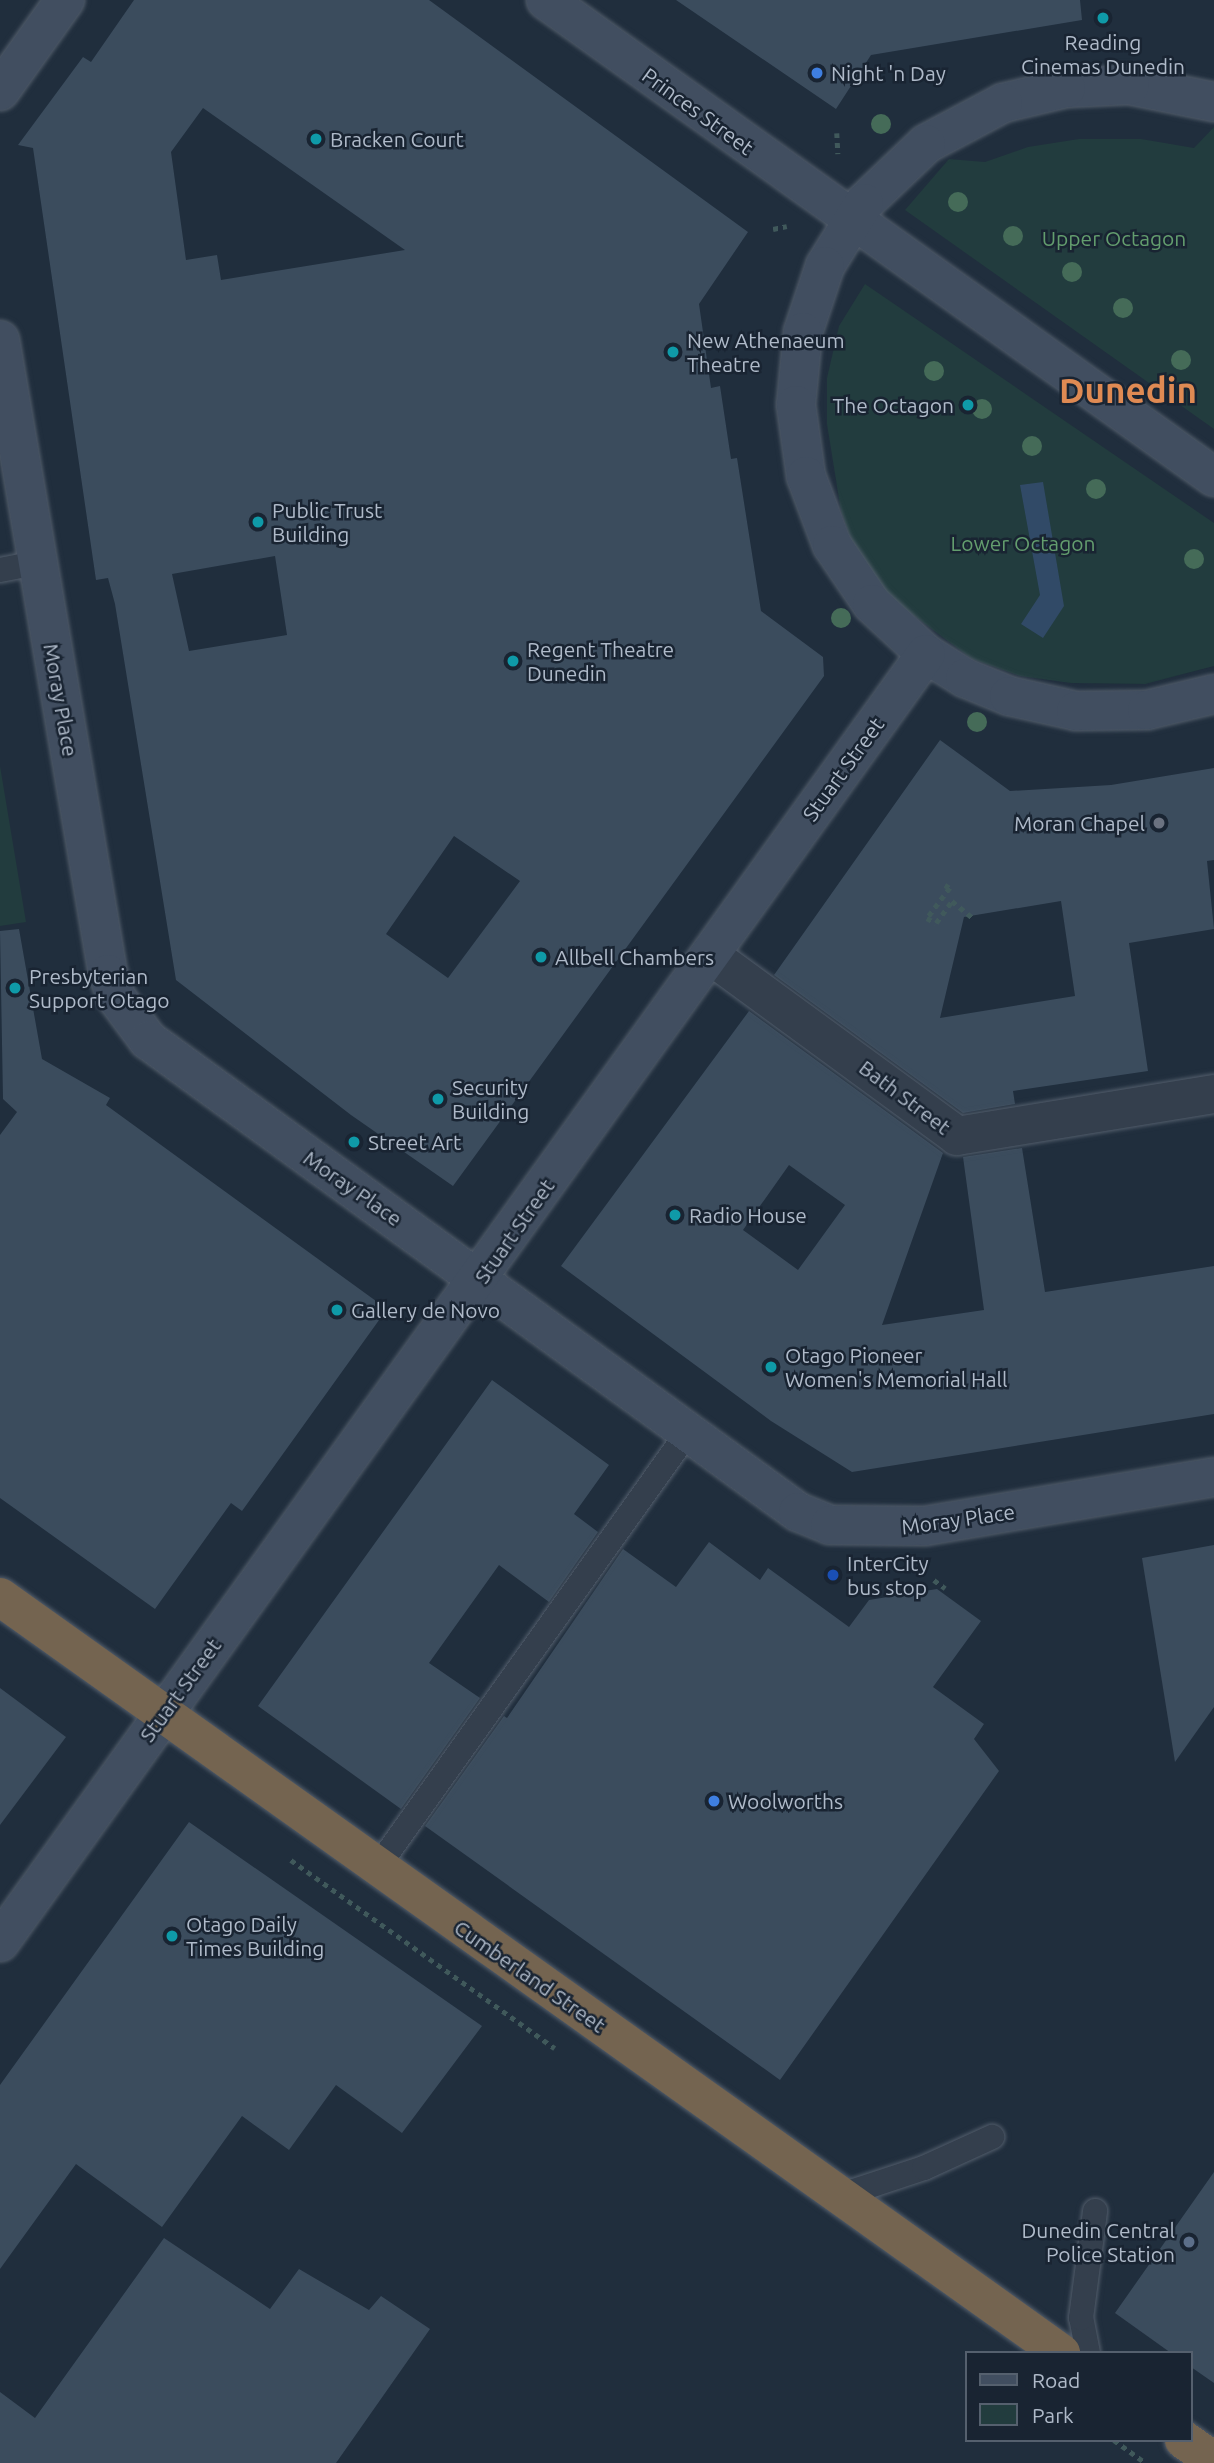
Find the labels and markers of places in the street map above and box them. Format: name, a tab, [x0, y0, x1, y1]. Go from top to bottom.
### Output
marker: Reading Cinemas Dunedin	[1095, 10, 1111, 26]
place label: Reading Cinemas Dunedin	[1021, 29, 1185, 79]
place label: Night 'n Day	[831, 60, 946, 86]
marker: Night 'n Day	[809, 65, 825, 81]
place label: Bracken Court	[330, 126, 464, 152]
marker: Bracken Court	[308, 131, 324, 147]
place label: New Athenaeum Theatre	[687, 327, 845, 377]
marker: New Athenaeum Theatre	[665, 344, 681, 360]
place label: The Octagon	[833, 392, 954, 418]
marker: The Octagon	[960, 397, 976, 413]
place label: Public Trust Building	[272, 497, 382, 547]
marker: Public Trust Building	[250, 514, 266, 530]
place label: Regent Theatre Dunedin	[527, 636, 674, 686]
marker: Regent Theatre Dunedin	[505, 653, 521, 669]
place label: Moran Chapel	[1014, 810, 1145, 836]
marker: Moran Chapel	[1151, 815, 1167, 831]
place label: Allbell Chambers	[555, 944, 714, 970]
marker: Allbell Chambers	[533, 949, 549, 965]
place label: Presbyterian Support Otago	[29, 963, 170, 1013]
marker: Presbyterian Support Otago	[7, 980, 23, 996]
place label: Security Building	[452, 1074, 529, 1124]
marker: Security Building	[430, 1091, 446, 1107]
place label: Street Art	[368, 1129, 461, 1155]
marker: Street Art	[346, 1134, 362, 1150]
place label: Radio House	[689, 1202, 807, 1228]
marker: Radio House	[667, 1207, 683, 1223]
place label: Gallery de Novo	[351, 1297, 500, 1323]
marker: Gallery de Novo	[329, 1302, 345, 1318]
place label: Otago Pioneer Women's Memorial Hall	[785, 1342, 1008, 1392]
marker: Otago Pioneer Women's Memorial Hall	[763, 1359, 779, 1375]
place label: InterCity bus stop	[847, 1550, 929, 1600]
marker: InterCity bus stop	[825, 1567, 841, 1583]
place label: Woolworths	[728, 1788, 843, 1814]
marker: Woolworths	[706, 1793, 722, 1809]
place label: Otago Daily Times Building	[186, 1911, 324, 1961]
marker: Otago Daily Times Building	[164, 1928, 180, 1944]
place label: Dunedin Central Police Station	[1021, 2217, 1175, 2267]
marker: Dunedin Central Police Station	[1181, 2234, 1197, 2250]

